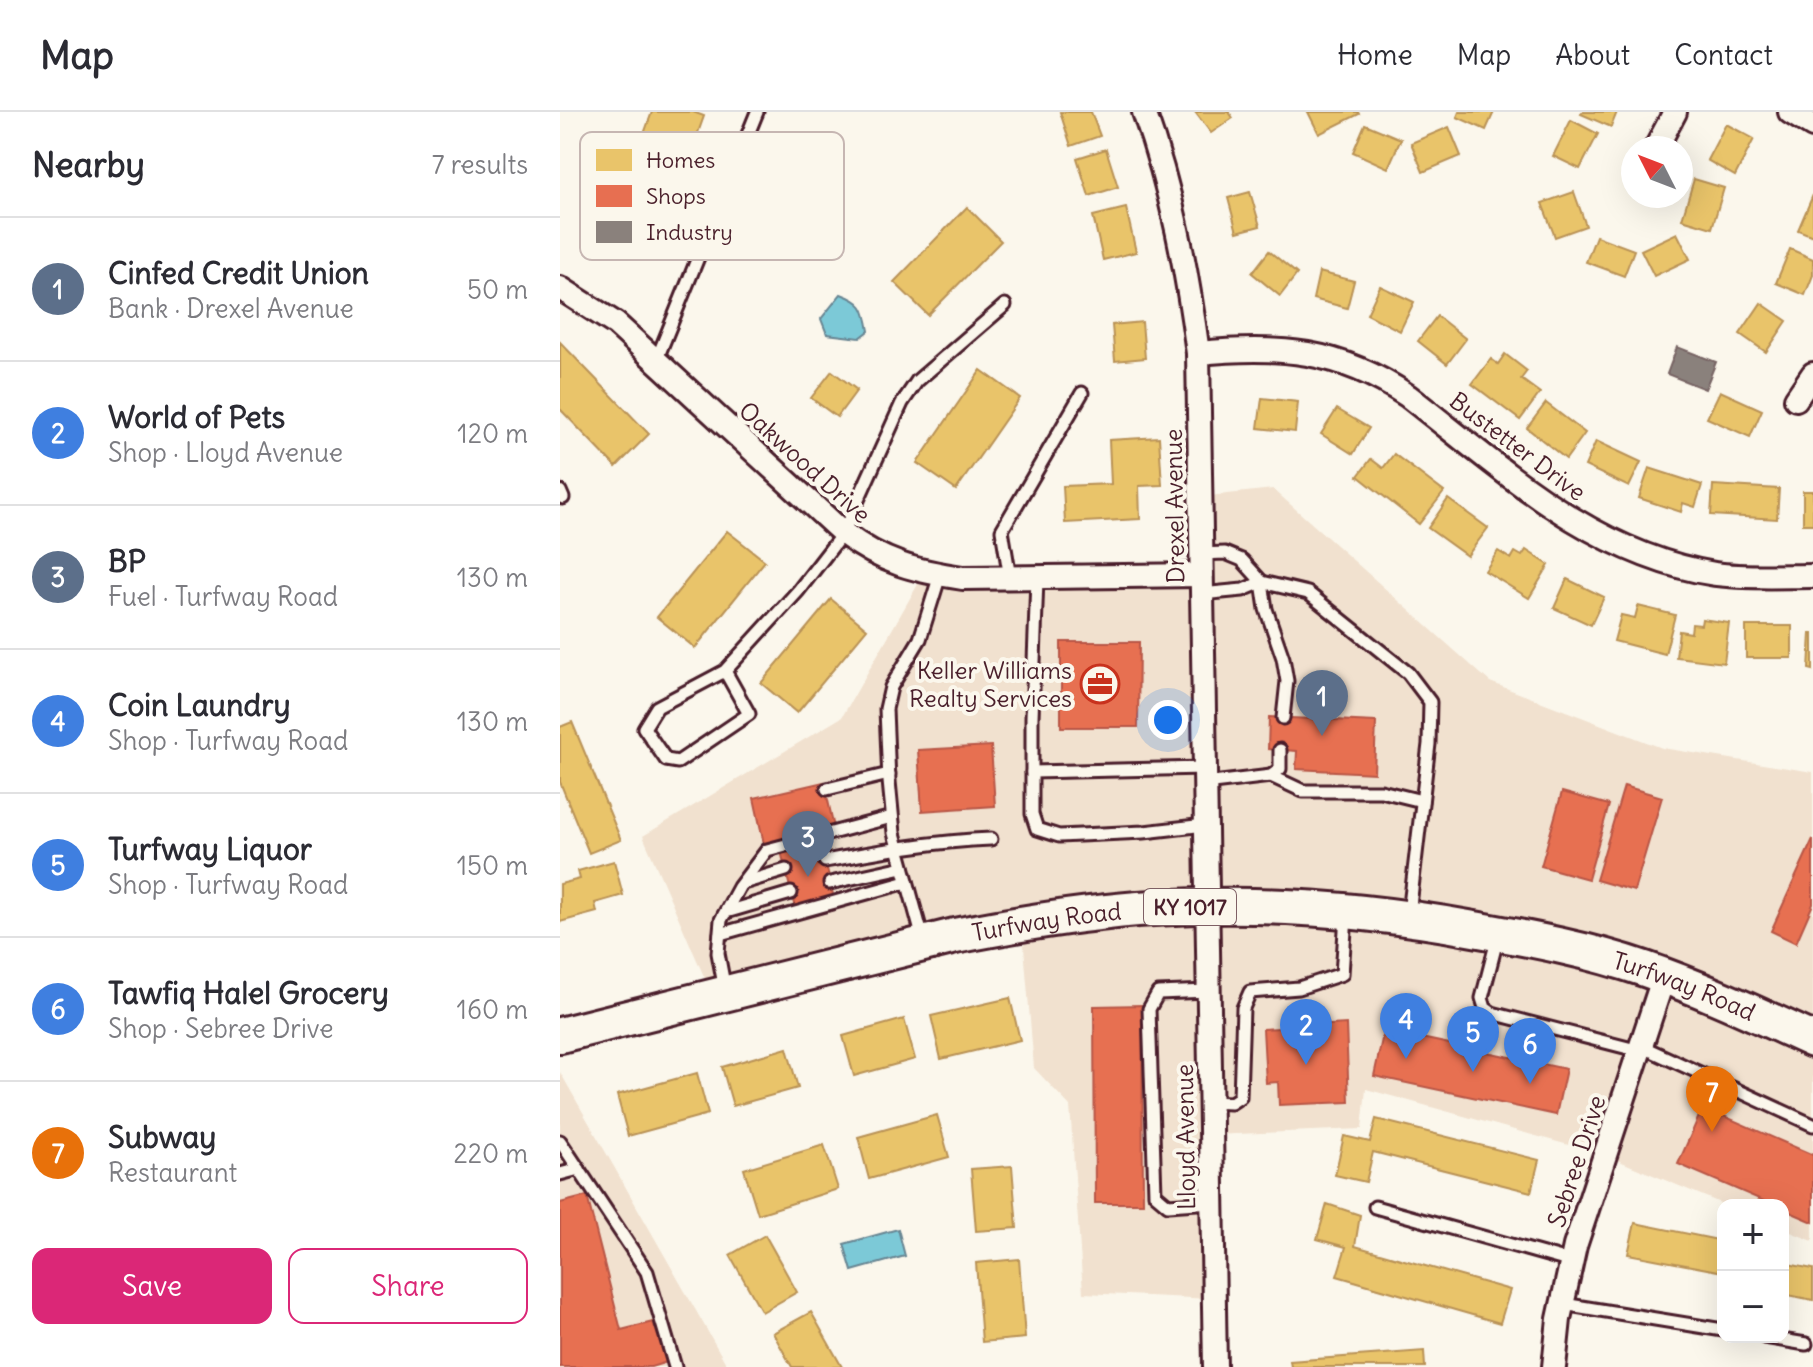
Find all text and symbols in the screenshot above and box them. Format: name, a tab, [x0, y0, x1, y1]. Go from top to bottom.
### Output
text: Map	[40, 32, 114, 79]
text: Home	[1337, 37, 1413, 73]
text: Map	[1457, 37, 1511, 73]
text: About	[1555, 37, 1630, 73]
text: Contact	[1674, 37, 1773, 73]
legend	[580, 132, 844, 260]
north arrow	[1621, 136, 1693, 208]
text: Nearby	[32, 143, 145, 186]
text: Homes	[646, 146, 715, 174]
text: 7 results	[432, 148, 528, 181]
text: Shops	[646, 182, 706, 210]
text: Industry	[646, 218, 733, 246]
text: Cinfed Credit Union	[108, 254, 369, 292]
text: 1	[53, 273, 63, 306]
text: 50 m	[467, 273, 528, 306]
text: Bank · Drexel Avenue	[108, 292, 354, 325]
street label: Bustetter Drive	[1444, 385, 1592, 507]
street label: Oakwood Drive	[733, 395, 877, 529]
text: World of Pets	[108, 398, 285, 436]
text: 2	[51, 417, 65, 450]
text: 120 m	[457, 417, 528, 450]
street label: Drexel Avenue	[1158, 428, 1190, 584]
text: Shop · Lloyd Avenue	[108, 436, 343, 469]
text: BP	[108, 542, 146, 580]
text: 3	[51, 561, 65, 594]
text: 130 m	[457, 561, 528, 594]
text: Fuel · Turfway Road	[108, 580, 338, 613]
place label: Keller Williams Realty Services	[909, 655, 1072, 713]
office icon: Keller Williams Realty Services	[1079, 663, 1121, 705]
pin: 1	[1296, 670, 1348, 736]
text: Coin Laundry	[108, 686, 290, 724]
your location	[1148, 700, 1188, 740]
text: 4	[50, 705, 66, 738]
text: 130 m	[457, 705, 528, 738]
text: Shop · Turfway Road	[108, 724, 348, 757]
pin: 3	[782, 811, 834, 877]
text: Turfway Liquor	[108, 830, 312, 868]
text: 5	[51, 849, 65, 882]
text: 150 m	[457, 849, 528, 882]
text: Shop · Turfway Road	[108, 868, 348, 901]
road number: KY 1017	[1144, 889, 1236, 925]
street label: Turfway Road	[969, 896, 1123, 947]
street label: Turfway Road	[1609, 945, 1760, 1027]
text: Tawfiq Halel Grocery	[108, 974, 389, 1012]
text: 6	[50, 993, 66, 1026]
text: 160 m	[457, 993, 528, 1026]
pin: 4	[1380, 993, 1432, 1059]
pin: 2	[1280, 999, 1332, 1065]
pin: 5	[1447, 1006, 1499, 1072]
text: Shop · Sebree Drive	[108, 1012, 333, 1045]
pin: 6	[1504, 1018, 1556, 1084]
street label: Lloyd Avenue	[1169, 1064, 1201, 1210]
pin: 7	[1686, 1066, 1738, 1132]
street label: Sebree Drive	[1541, 1091, 1611, 1231]
text: Subway	[108, 1118, 216, 1156]
text: 7	[52, 1137, 64, 1170]
text: 220 m	[453, 1137, 528, 1170]
text: Restaurant	[108, 1156, 237, 1189]
map controls	[1717, 1199, 1789, 1343]
button: +	[1717, 1199, 1789, 1271]
button: Save	[32, 1248, 272, 1324]
button: Share	[288, 1248, 528, 1324]
button: −	[1717, 1271, 1789, 1343]

